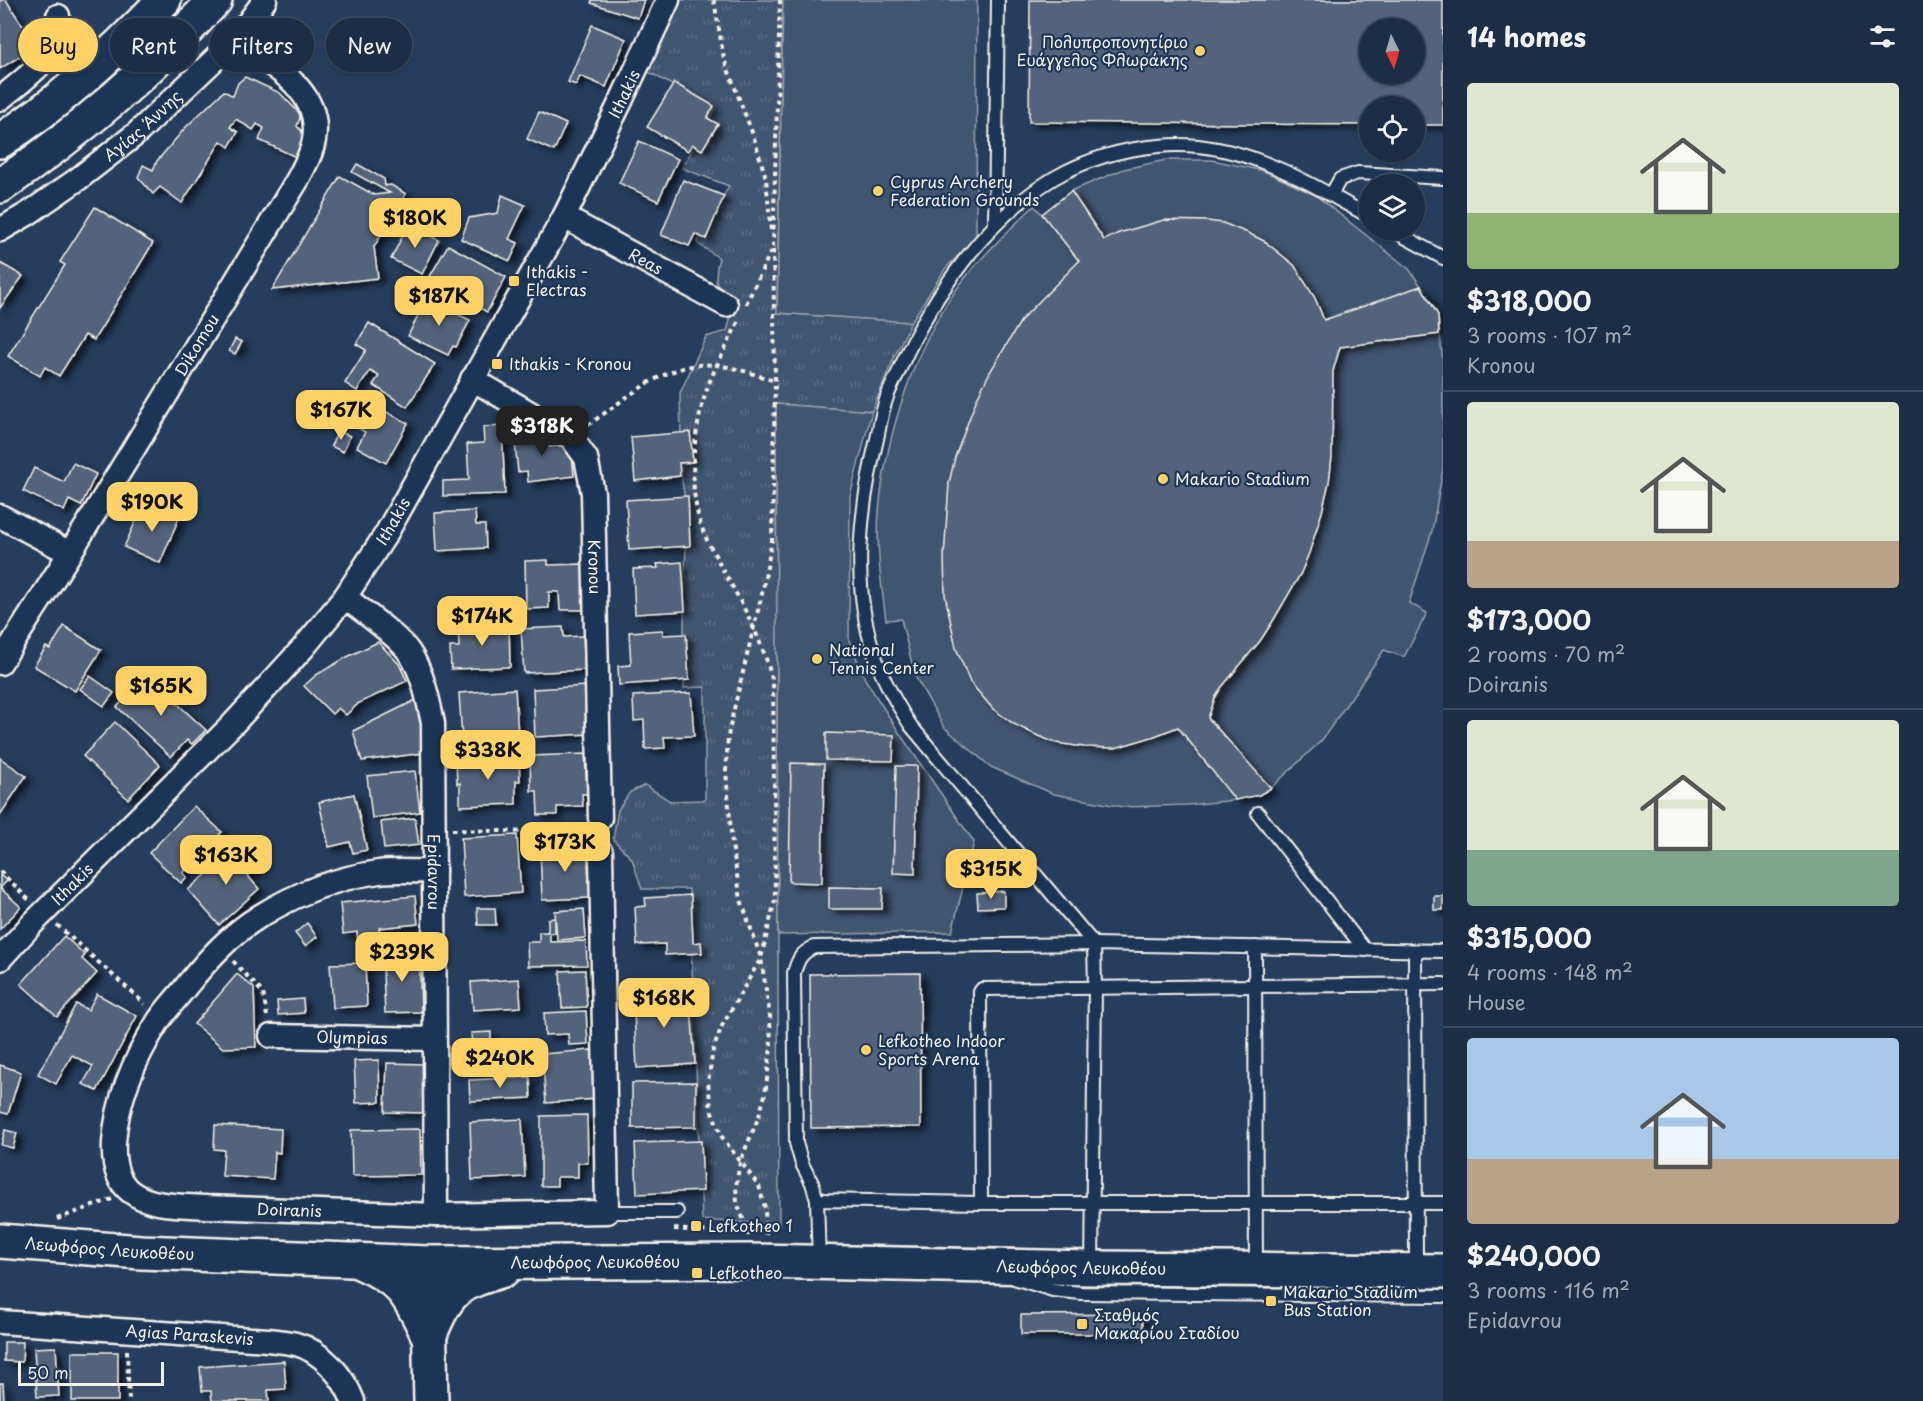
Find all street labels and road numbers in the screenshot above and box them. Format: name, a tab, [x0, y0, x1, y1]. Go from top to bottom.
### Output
street label: Ithakis	[601, 65, 645, 122]
street label: Αγίας Άννης	[98, 84, 187, 166]
street label: Reas	[625, 241, 668, 280]
street label: Dikomou	[168, 309, 224, 380]
street label: Ithakis	[369, 493, 415, 549]
street label: Kronou	[583, 539, 608, 594]
street label: Epidavrou	[423, 834, 447, 910]
street label: Ithakis	[45, 857, 98, 910]
street label: Olympias	[316, 1024, 388, 1049]
street label: Doiranis	[257, 1196, 322, 1222]
street label: Λεωφόρος Λευκοθέου	[24, 1230, 195, 1265]
street label: Λεωφόρος Λευκοθέου	[510, 1248, 680, 1273]
street label: Λεωφόρος Λευκοθέου	[996, 1253, 1166, 1280]
street label: Agias Paraskevis	[125, 1317, 254, 1350]

